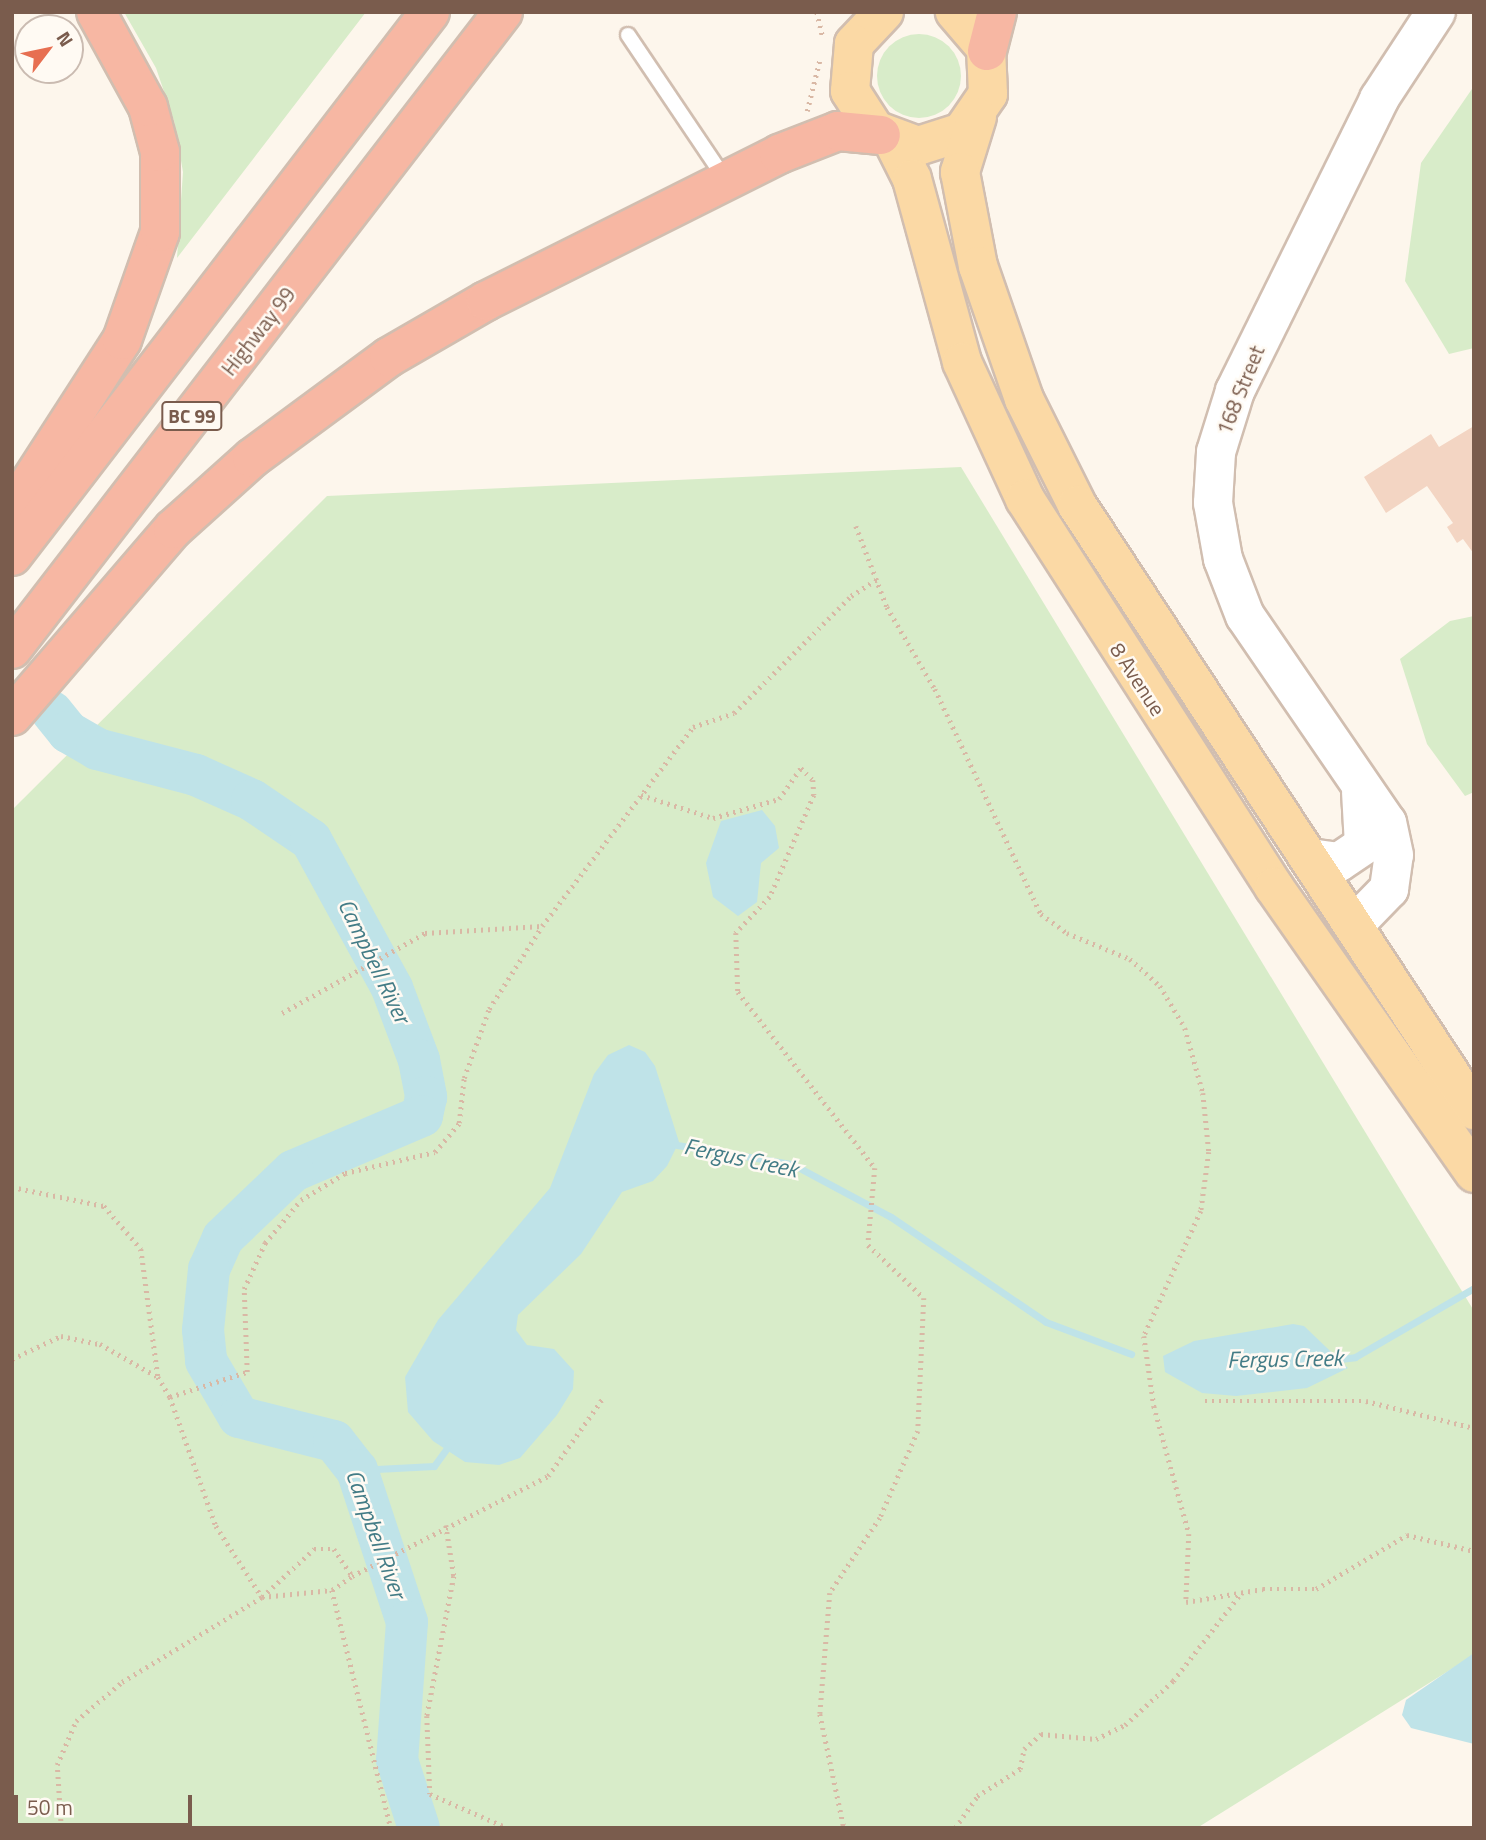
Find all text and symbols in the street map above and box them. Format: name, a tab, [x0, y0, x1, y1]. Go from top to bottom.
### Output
north arrow	[14, 14, 84, 84]
text: N	[50, 25, 81, 52]
street label: Highway 99	[216, 282, 300, 380]
street label: 168 Street	[1211, 342, 1269, 438]
road number: BC 99	[160, 400, 224, 432]
street label: 8 Avenue	[1105, 638, 1171, 720]
water label: Campbell River	[332, 894, 416, 1028]
water label: Fergus Creek	[681, 1132, 801, 1184]
water label: Fergus Creek	[1227, 1344, 1343, 1374]
water label: Campbell River	[340, 1466, 412, 1602]
scale bar	[18, 1780, 196, 1824]
text: 50 m	[27, 1791, 73, 1823]

